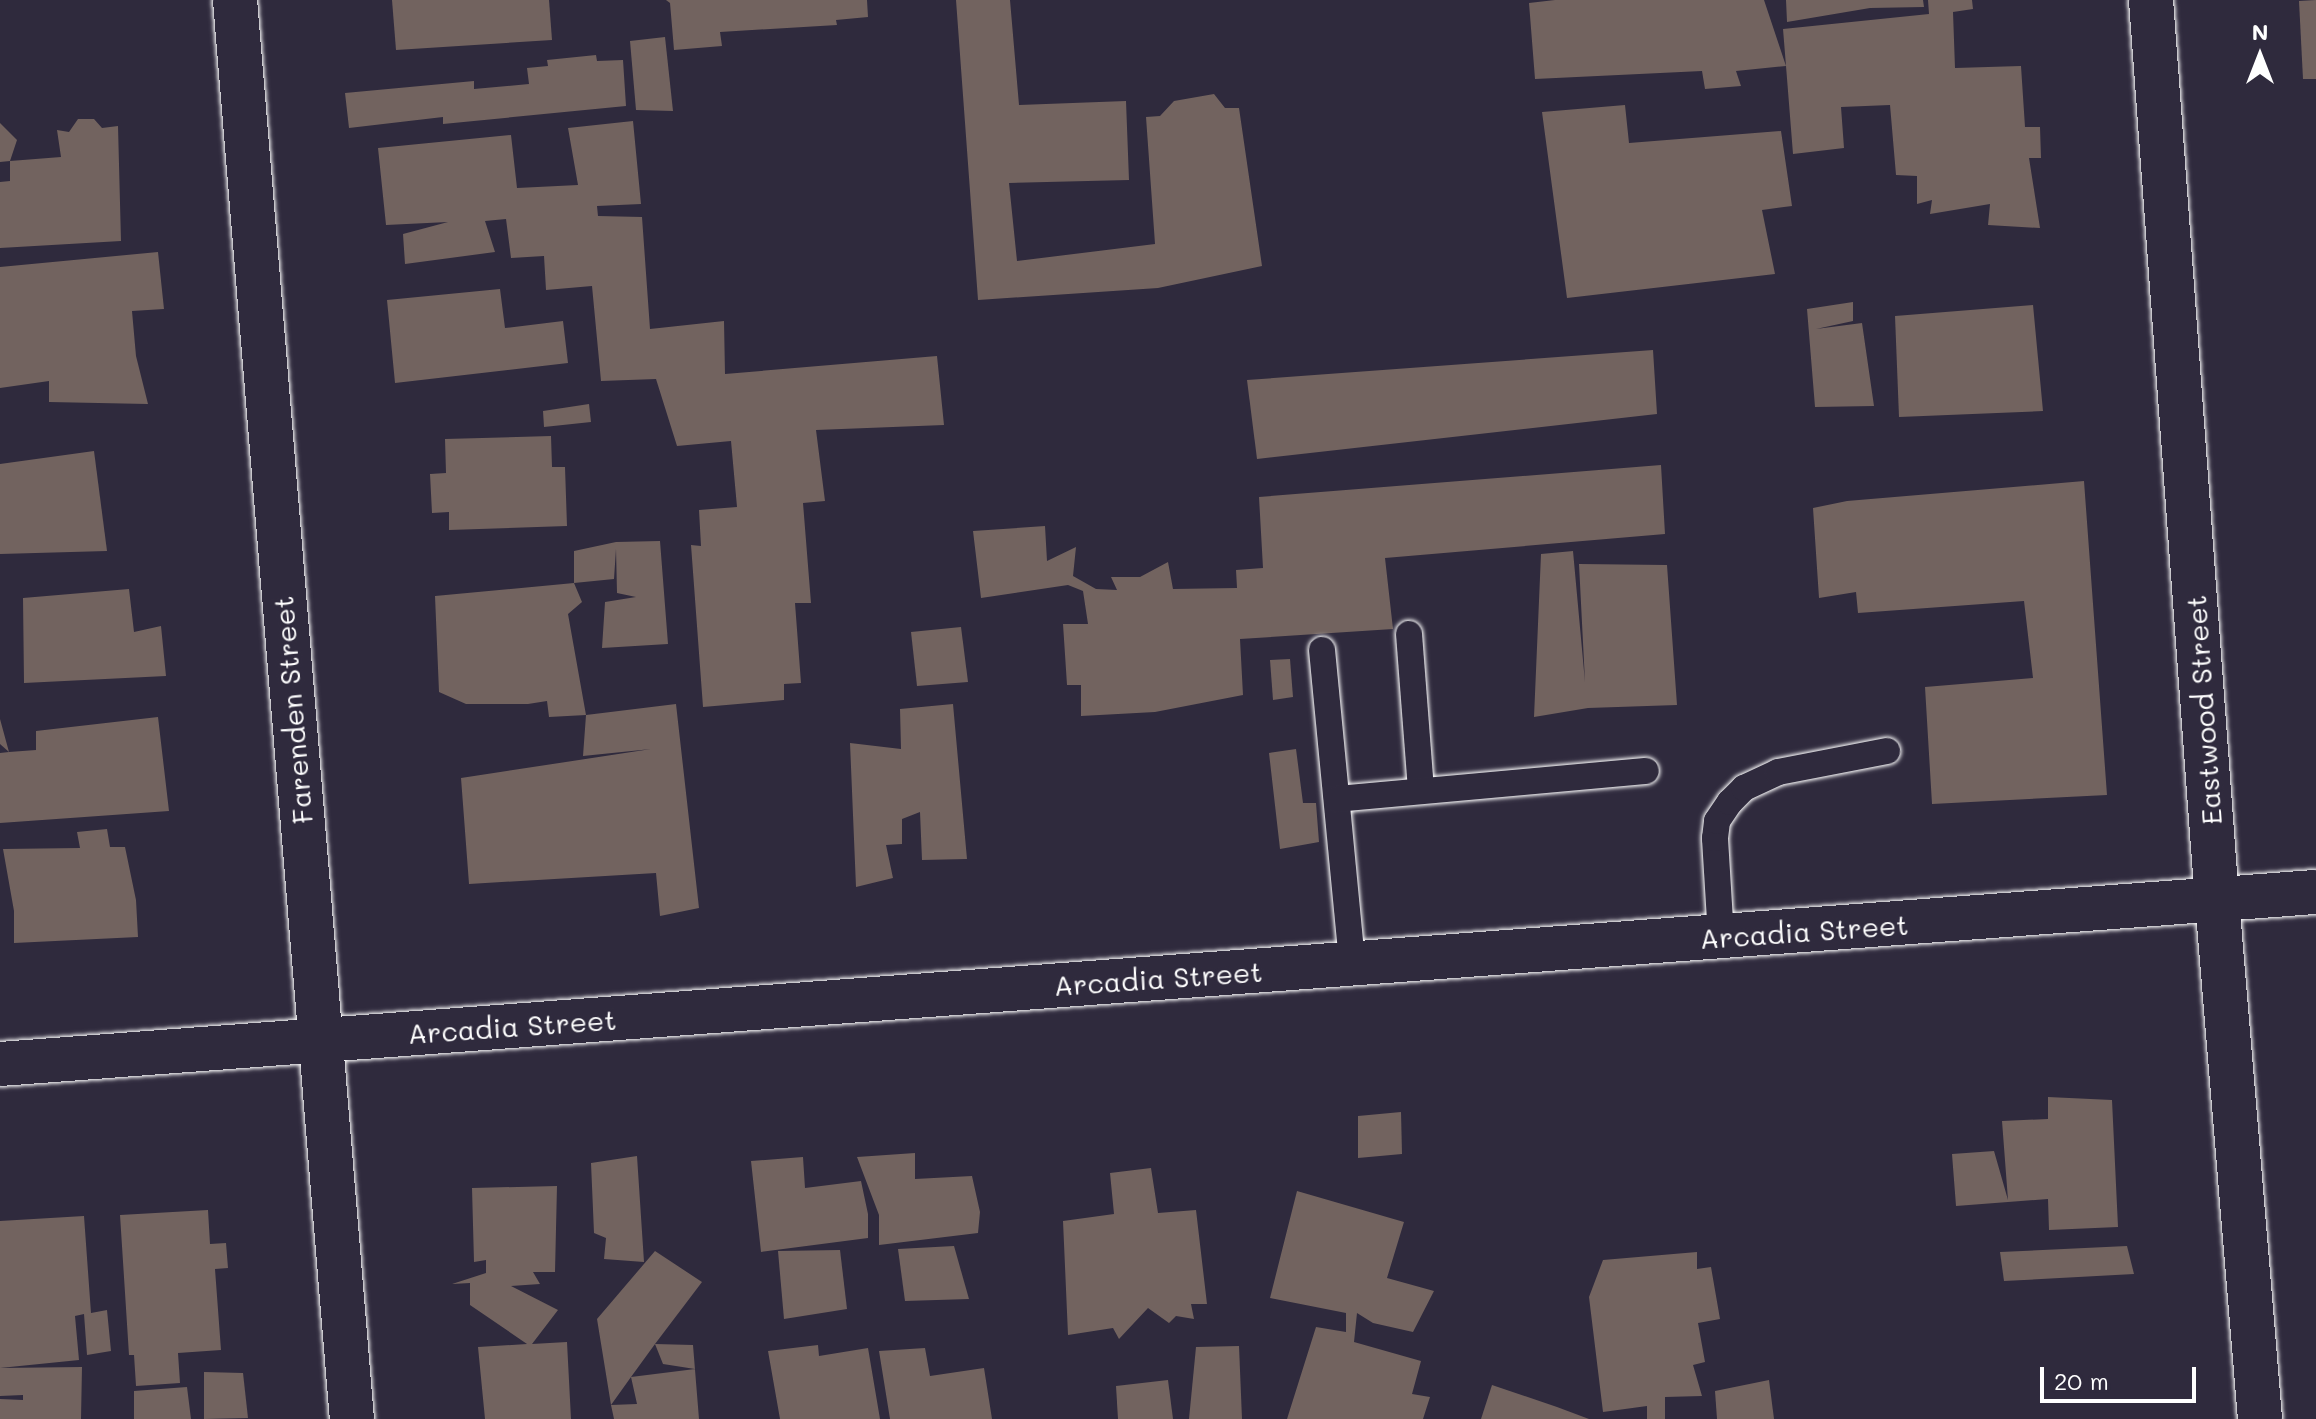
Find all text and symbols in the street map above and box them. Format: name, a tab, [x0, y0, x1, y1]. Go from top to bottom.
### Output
north arrow	[2220, 16, 2300, 96]
text: N	[2252, 17, 2268, 46]
street label: Eastwood Street	[2178, 594, 2228, 826]
street label: Farenden Street	[265, 595, 319, 825]
street label: Arcadia Street	[1698, 907, 1910, 955]
street label: Arcadia Street	[1052, 954, 1264, 1002]
street label: Arcadia Street	[406, 1002, 618, 1050]
scale bar	[2044, 1351, 2200, 1401]
text: 20 m	[2054, 1365, 2109, 1396]

